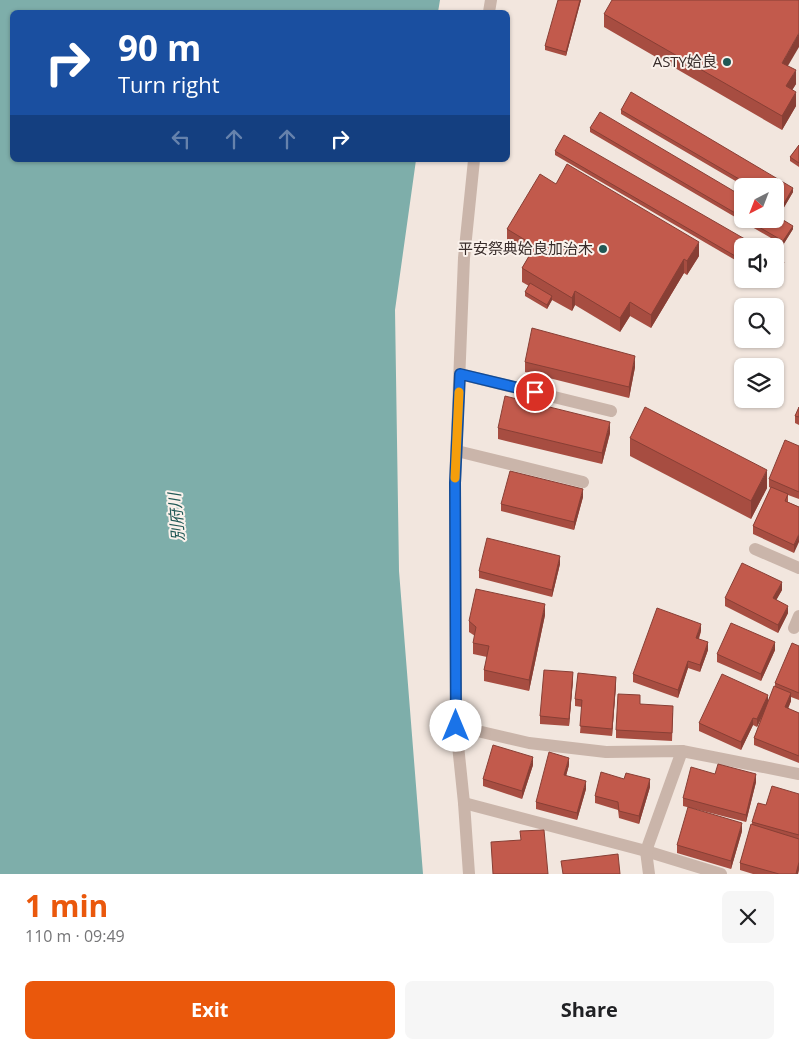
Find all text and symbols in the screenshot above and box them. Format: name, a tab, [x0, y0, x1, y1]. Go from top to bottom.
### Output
text: 90 m	[118, 24, 201, 71]
icon: right	[35, 30, 100, 95]
place label: ASTY姶良	[653, 51, 717, 71]
marker: ASTY姶良	[721, 56, 733, 68]
text: Turn right	[118, 69, 220, 99]
icon: left	[167, 125, 195, 153]
icon: ahead	[220, 125, 248, 153]
icon: ahead	[273, 125, 301, 153]
icon: right	[326, 125, 354, 153]
north arrow	[734, 178, 784, 228]
map controls	[734, 178, 784, 408]
place label: 平安祭典姶良加治木	[458, 238, 593, 258]
button: sound	[734, 238, 784, 288]
marker: 平安祭典姶良加治木	[597, 243, 609, 255]
button: search	[734, 298, 784, 348]
button: layers	[734, 358, 784, 408]
pin	[514, 371, 556, 413]
icon: arrive	[521, 378, 549, 406]
water label: 別府川	[163, 490, 189, 542]
position arrow	[429, 699, 481, 751]
text: 1 min	[25, 885, 108, 926]
button: close	[722, 891, 774, 943]
text: 110 m · 09:49	[25, 925, 125, 947]
button: Exit	[25, 981, 395, 1039]
button: Share	[405, 981, 774, 1039]

